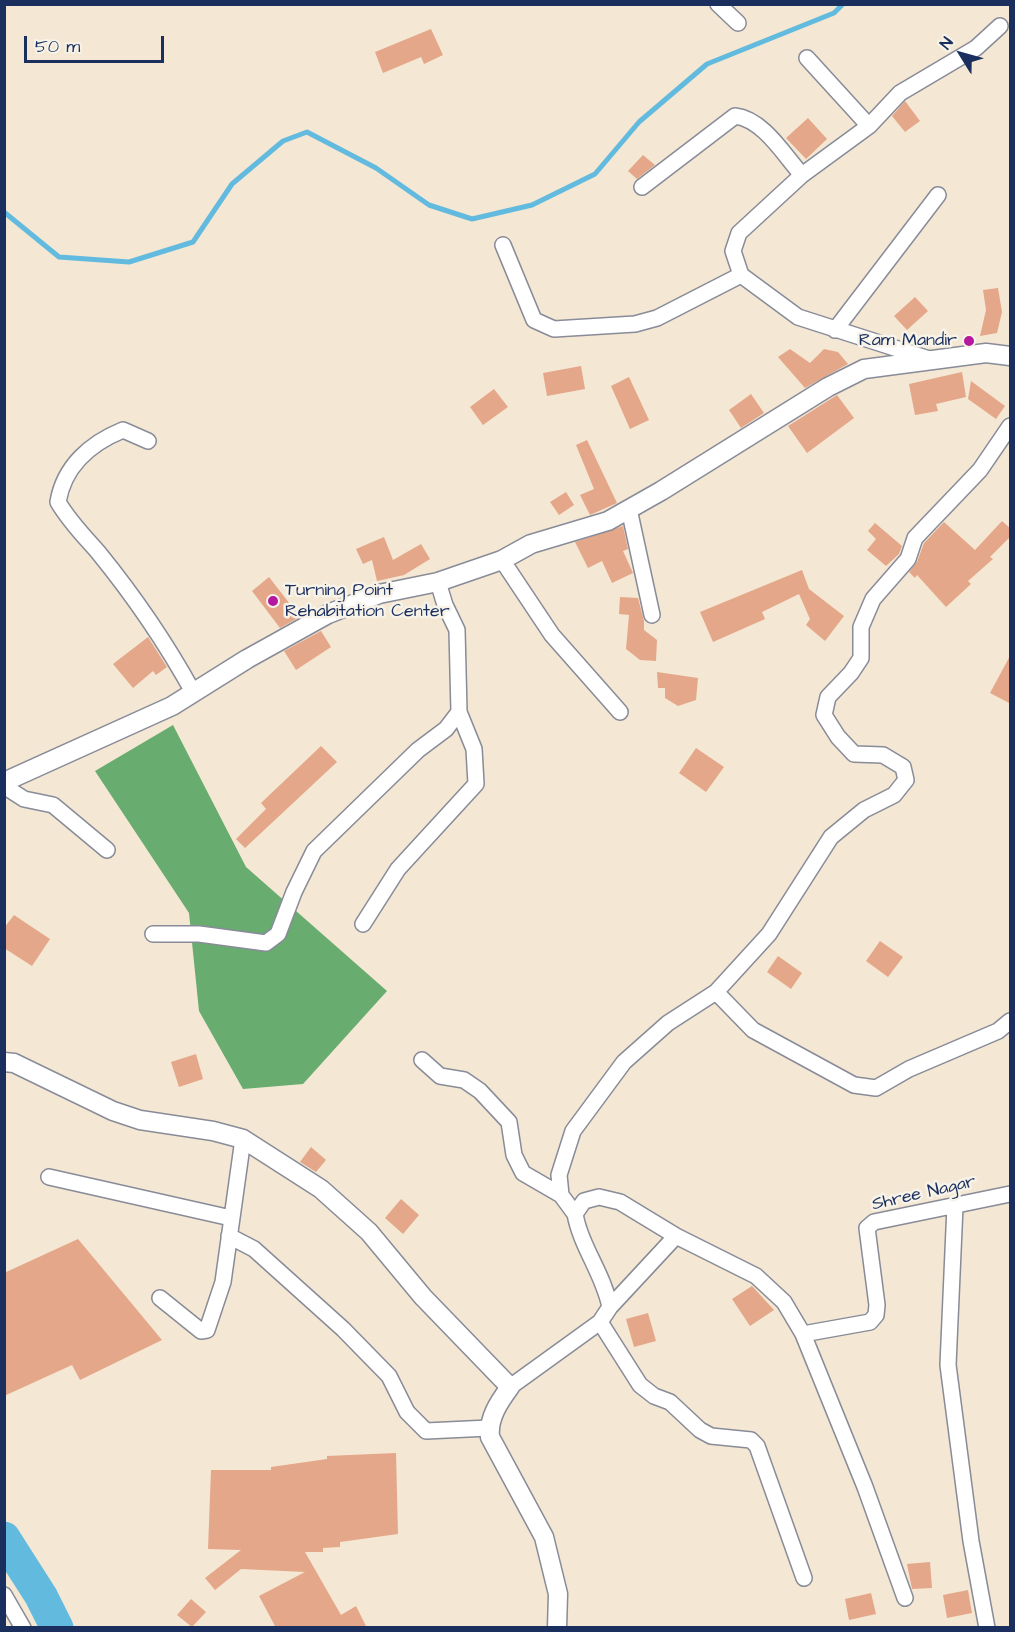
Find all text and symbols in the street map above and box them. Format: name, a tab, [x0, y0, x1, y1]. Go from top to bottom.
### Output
scale bar	[27, 24, 166, 62]
north arrow	[931, 24, 991, 84]
text: N	[935, 33, 958, 54]
text: 50 m	[35, 34, 80, 59]
place label: Ram Mandir	[859, 330, 957, 352]
marker: Ram Mandir	[962, 334, 976, 348]
place label: Turning Point Rehabitation Center	[285, 580, 450, 622]
marker: Turning Point Rehabitation Center	[266, 594, 280, 608]
street label: Shree Nagar	[870, 1172, 978, 1216]

